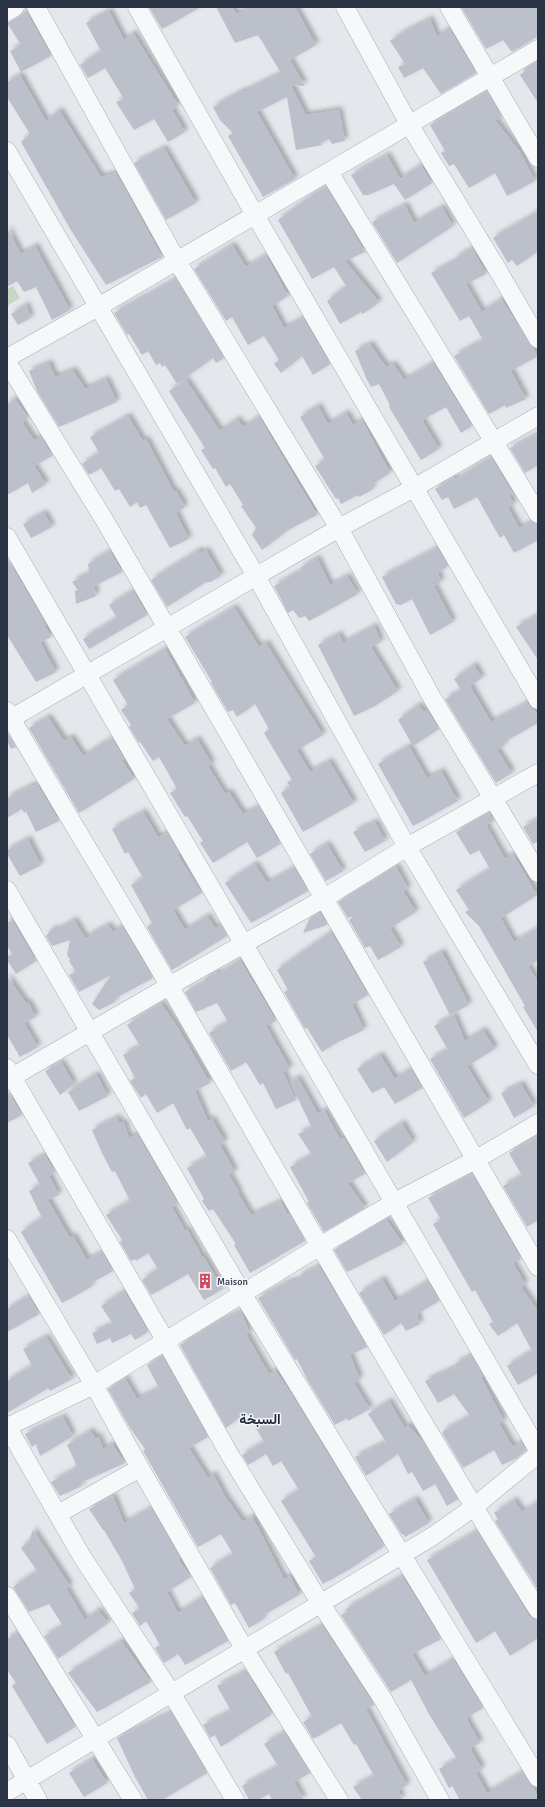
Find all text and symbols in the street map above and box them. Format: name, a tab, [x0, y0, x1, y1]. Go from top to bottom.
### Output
building icon: Maison	[196, 1272, 214, 1290]
place label: Maison	[217, 1276, 248, 1288]
district label: السبخة	[239, 1411, 281, 1428]

